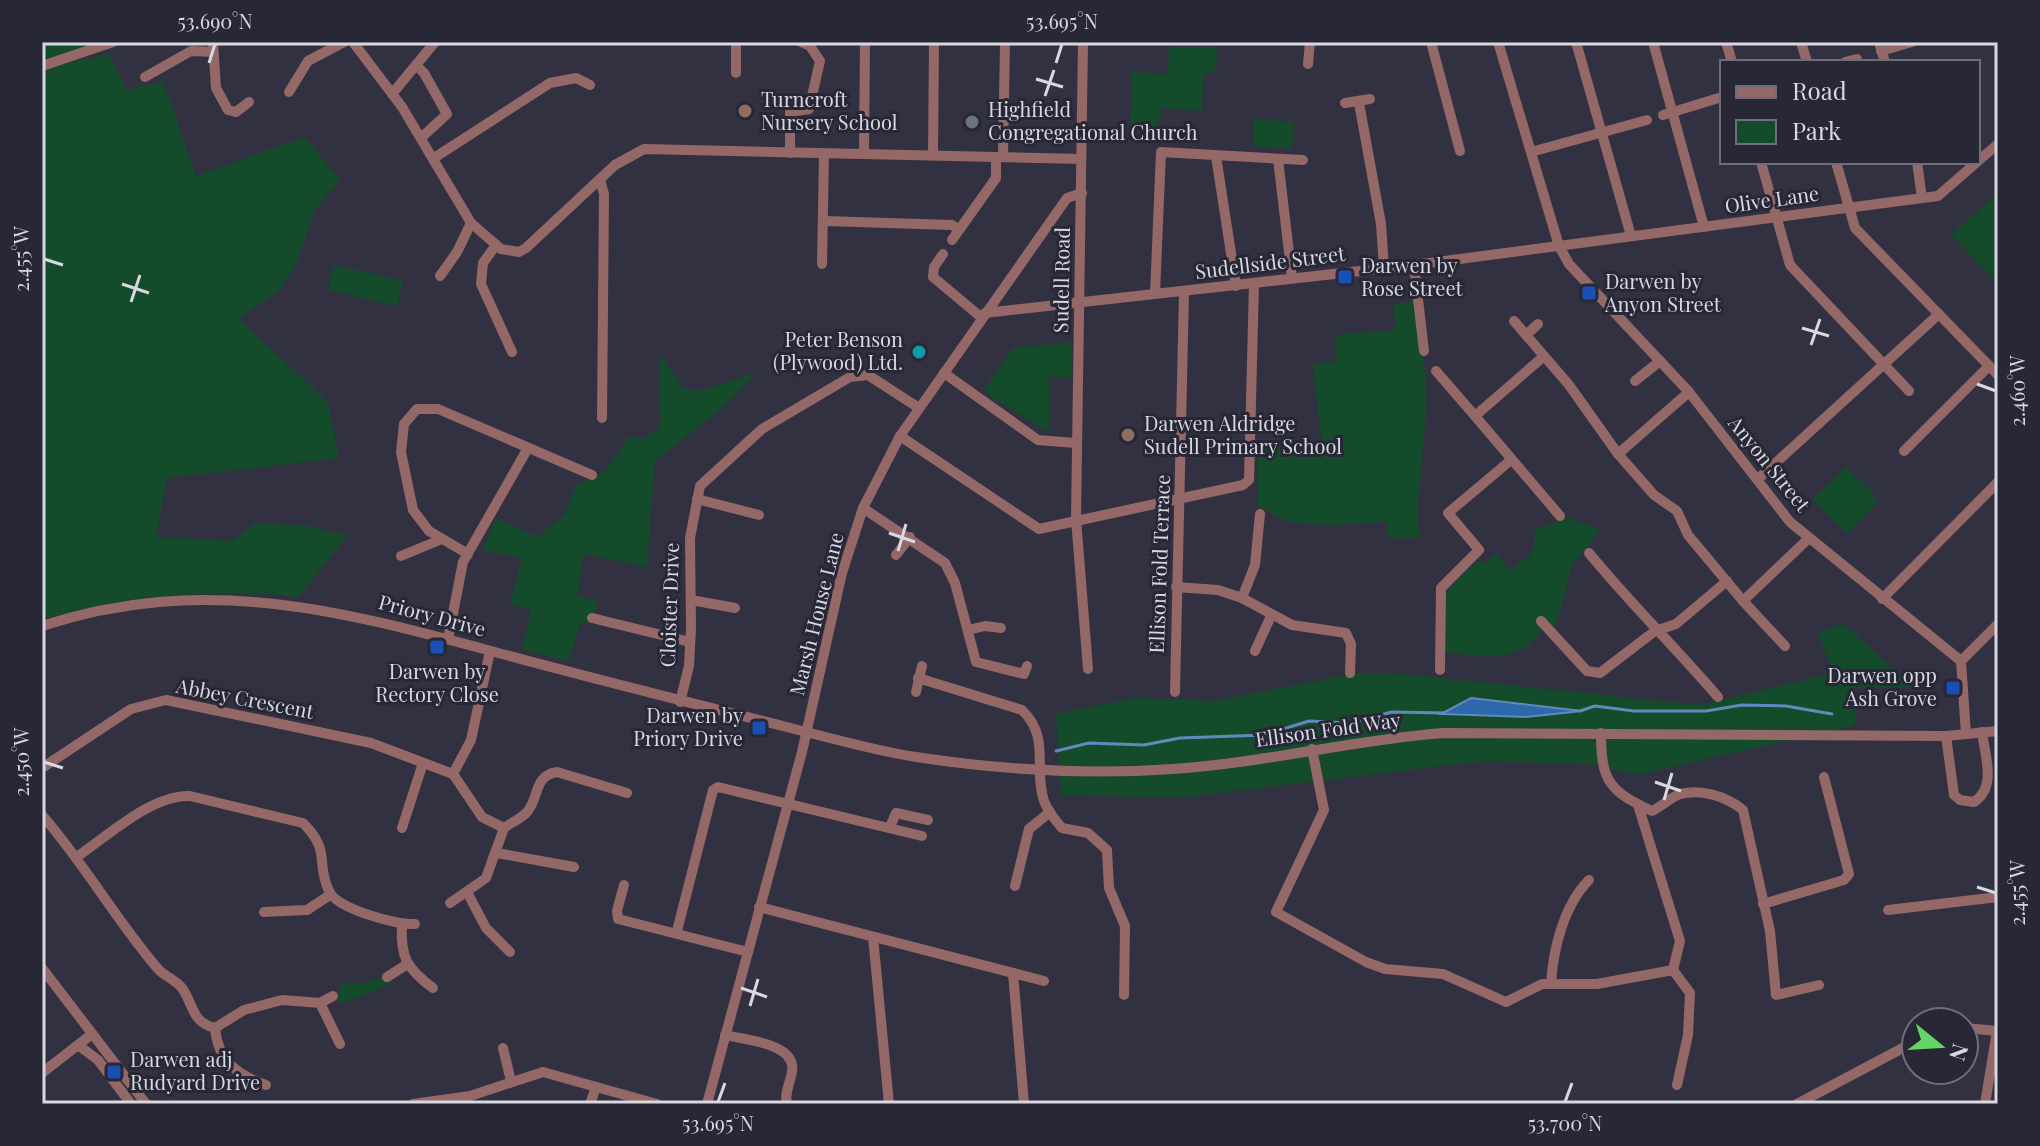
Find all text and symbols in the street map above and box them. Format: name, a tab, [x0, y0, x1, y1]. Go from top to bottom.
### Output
text: 53.690°N	[177, 7, 253, 34]
text: 53.695°N	[1026, 7, 1098, 34]
legend	[1720, 60, 1980, 164]
text: Road	[1792, 74, 1847, 106]
place label: Turncroft Nursery School	[761, 85, 898, 135]
place label: Highfield Congregational Church	[988, 95, 1198, 145]
marker: Turncroft Nursery School	[736, 102, 754, 120]
marker: Highfield Congregational Church	[963, 113, 981, 131]
text: Park	[1792, 114, 1842, 146]
street label: Olive Lane	[1723, 179, 1821, 218]
text: 2.455°W	[7, 225, 34, 292]
street label: Sudell Road	[1046, 226, 1075, 333]
street label: Sudellside Street	[1193, 239, 1347, 284]
place label: Darwen by Rose Street	[1361, 251, 1464, 301]
place label: Darwen by Anyon Street	[1604, 267, 1722, 317]
marker: Darwen by Rose Street	[1336, 268, 1354, 286]
marker: Darwen by Anyon Street	[1580, 284, 1598, 302]
place label: Peter Benson (Plywood) Ltd.	[773, 325, 903, 375]
marker: Peter Benson (Plywood) Ltd.	[910, 343, 928, 361]
text: 2.460°W	[2003, 355, 2030, 426]
place label: Darwen Aldridge Sudell Primary School	[1144, 409, 1342, 459]
street label: Anyon Street	[1723, 409, 1818, 517]
marker: Darwen Aldridge Sudell Primary School	[1119, 426, 1137, 444]
street label: Ellison Fold Terrace	[1142, 474, 1175, 654]
street label: Marsh House Lane	[782, 529, 849, 698]
street label: Cloister Drive	[653, 542, 684, 668]
street label: Priory Drive	[376, 587, 489, 642]
marker: Darwen by Rectory Close	[428, 638, 446, 656]
place label: Darwen by Rectory Close	[375, 657, 499, 707]
place label: Darwen opp Ash Grove	[1827, 661, 1937, 711]
street label: Abbey Crescent	[173, 671, 317, 724]
marker: Darwen opp Ash Grove	[1944, 679, 1962, 697]
place label: Darwen by Priory Drive	[633, 701, 743, 751]
street label: Ellison Fold Way	[1253, 705, 1402, 752]
marker: Darwen by Priory Drive	[750, 719, 768, 737]
text: 2.450°W	[7, 727, 34, 796]
text: 2.455°W	[2003, 859, 2030, 926]
north arrow	[1900, 1006, 1980, 1086]
text: N	[1943, 1040, 1977, 1065]
place label: Darwen adj Rudyard Drive	[130, 1045, 260, 1095]
marker: Darwen adj Rudyard Drive	[105, 1063, 123, 1081]
text: 53.695°N	[682, 1109, 754, 1136]
text: 53.700°N	[1528, 1109, 1602, 1136]

